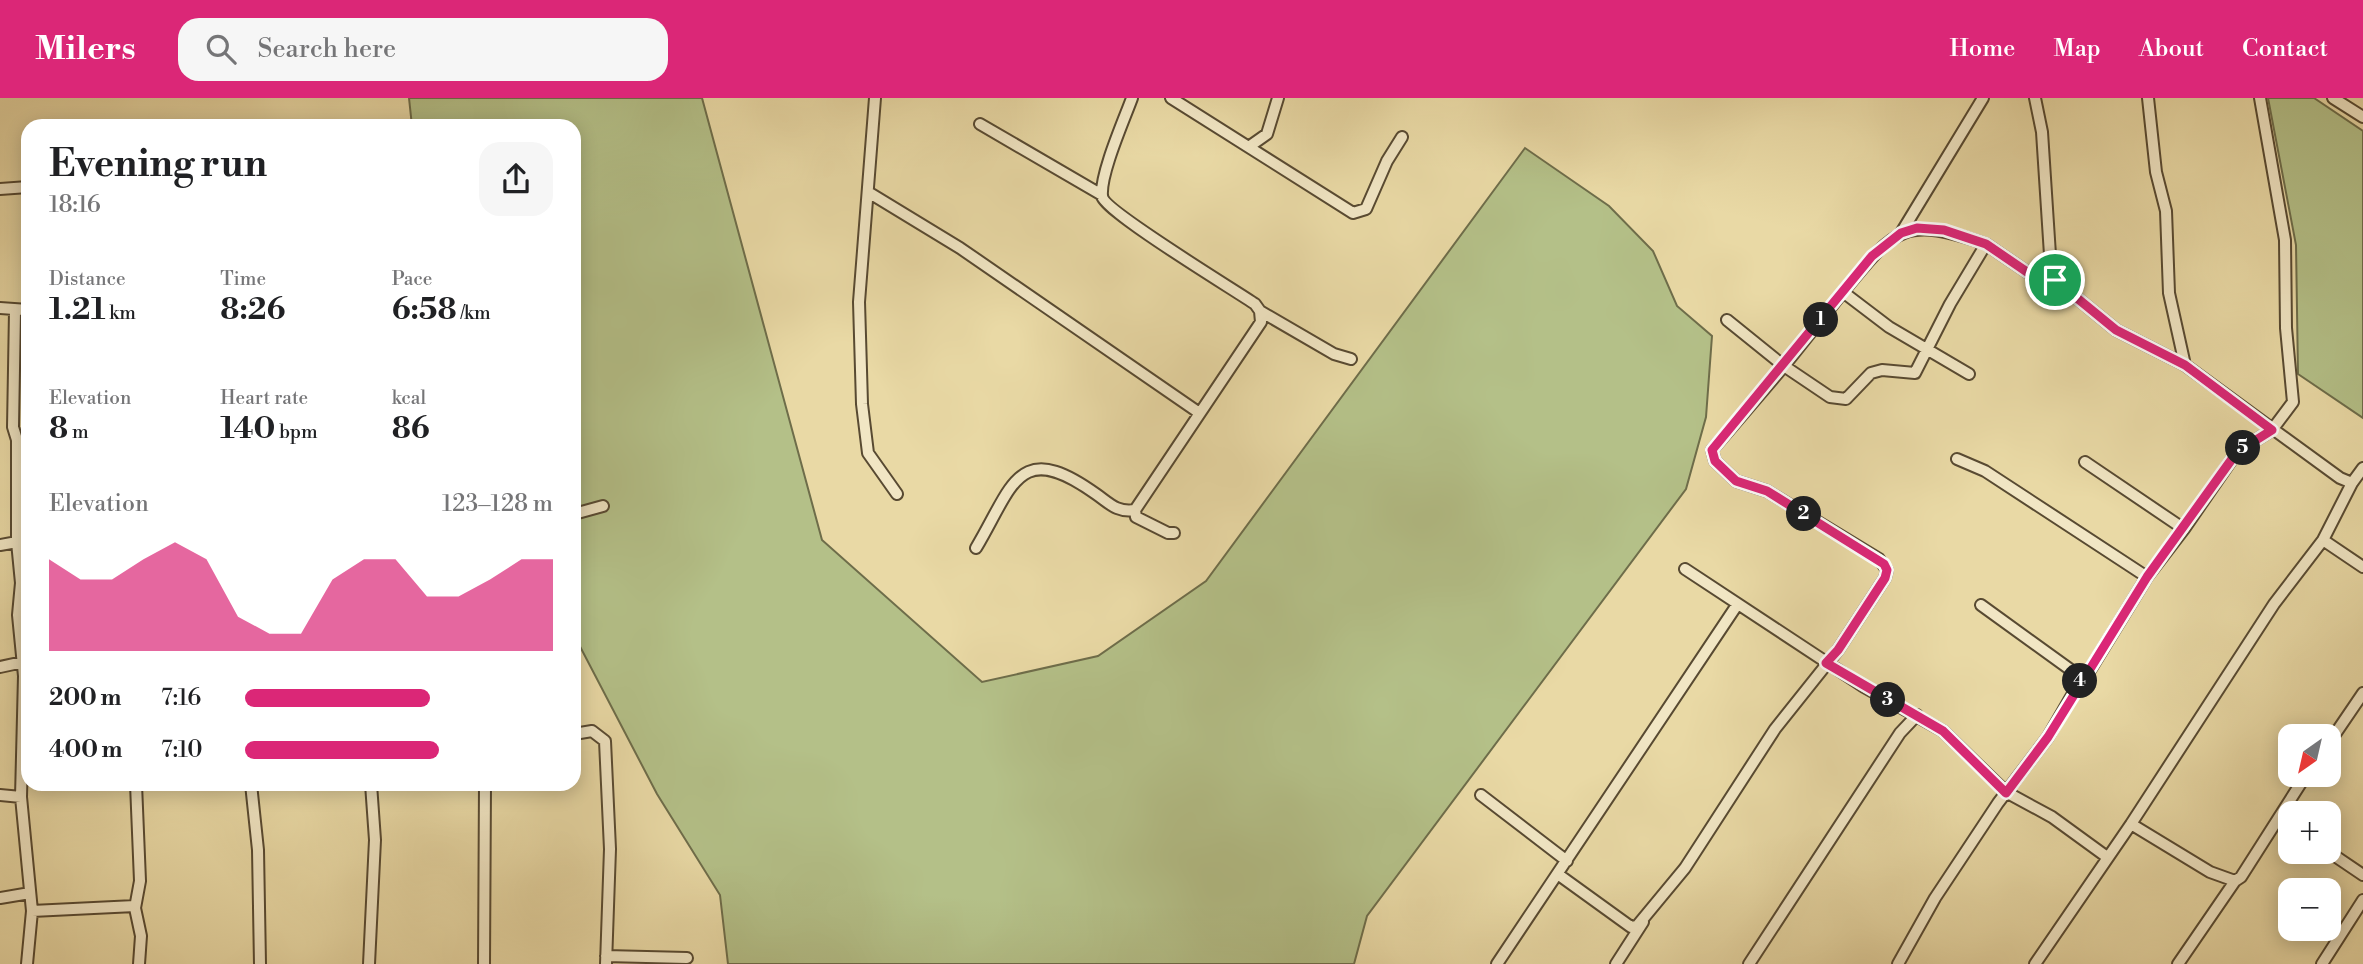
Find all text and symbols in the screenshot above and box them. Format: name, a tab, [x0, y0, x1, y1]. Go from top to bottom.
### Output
search box	[178, 18, 668, 81]
text: Milers	[35, 29, 136, 70]
icon: search	[202, 30, 240, 68]
text: Search here	[258, 33, 396, 65]
text: Home	[1950, 34, 2015, 64]
text: Map	[2053, 34, 2101, 64]
text: About	[2139, 34, 2204, 64]
text: Contact	[2242, 34, 2328, 64]
text: Evening run	[49, 141, 267, 188]
button: share	[479, 142, 553, 216]
text: 18:16	[49, 191, 101, 219]
pin	[2025, 250, 2085, 310]
icon: arrive	[2036, 261, 2074, 299]
text: Distance	[49, 267, 126, 291]
text: Time	[220, 267, 266, 291]
text: Pace	[392, 267, 432, 291]
text: 1.21	[49, 291, 105, 329]
text: 8:26	[220, 291, 285, 329]
text: 6:58	[392, 291, 457, 329]
text: km	[105, 301, 136, 325]
text: /km	[457, 301, 491, 325]
pin: 1	[1804, 302, 1839, 338]
text: 1	[1816, 307, 1825, 331]
text: Elevation	[49, 386, 131, 410]
text: Heart rate	[220, 386, 308, 410]
text: kcal	[392, 386, 426, 410]
text: 8	[49, 410, 68, 448]
text: 140	[220, 410, 275, 448]
text: 86	[392, 410, 430, 448]
text: m	[68, 420, 89, 444]
text: bpm	[275, 420, 318, 444]
pin: 5	[2226, 430, 2260, 466]
text: 5	[2237, 435, 2248, 459]
text: Elevation	[49, 490, 149, 518]
text: 123–128 m	[442, 490, 553, 518]
pin: 2	[1786, 496, 1822, 532]
text: 2	[1798, 501, 1809, 525]
pin: 4	[2062, 664, 2098, 698]
text: 4	[2073, 668, 2086, 692]
pin: 3	[1870, 682, 1906, 718]
text: 200 m	[49, 684, 121, 712]
text: 7:16	[161, 684, 201, 712]
text: 3	[1882, 687, 1893, 711]
north arrow	[2278, 724, 2342, 788]
map controls	[2278, 724, 2341, 941]
text: 400 m	[49, 736, 122, 764]
text: 7:10	[161, 736, 203, 764]
button: +	[2278, 801, 2341, 864]
button: −	[2278, 878, 2341, 941]

